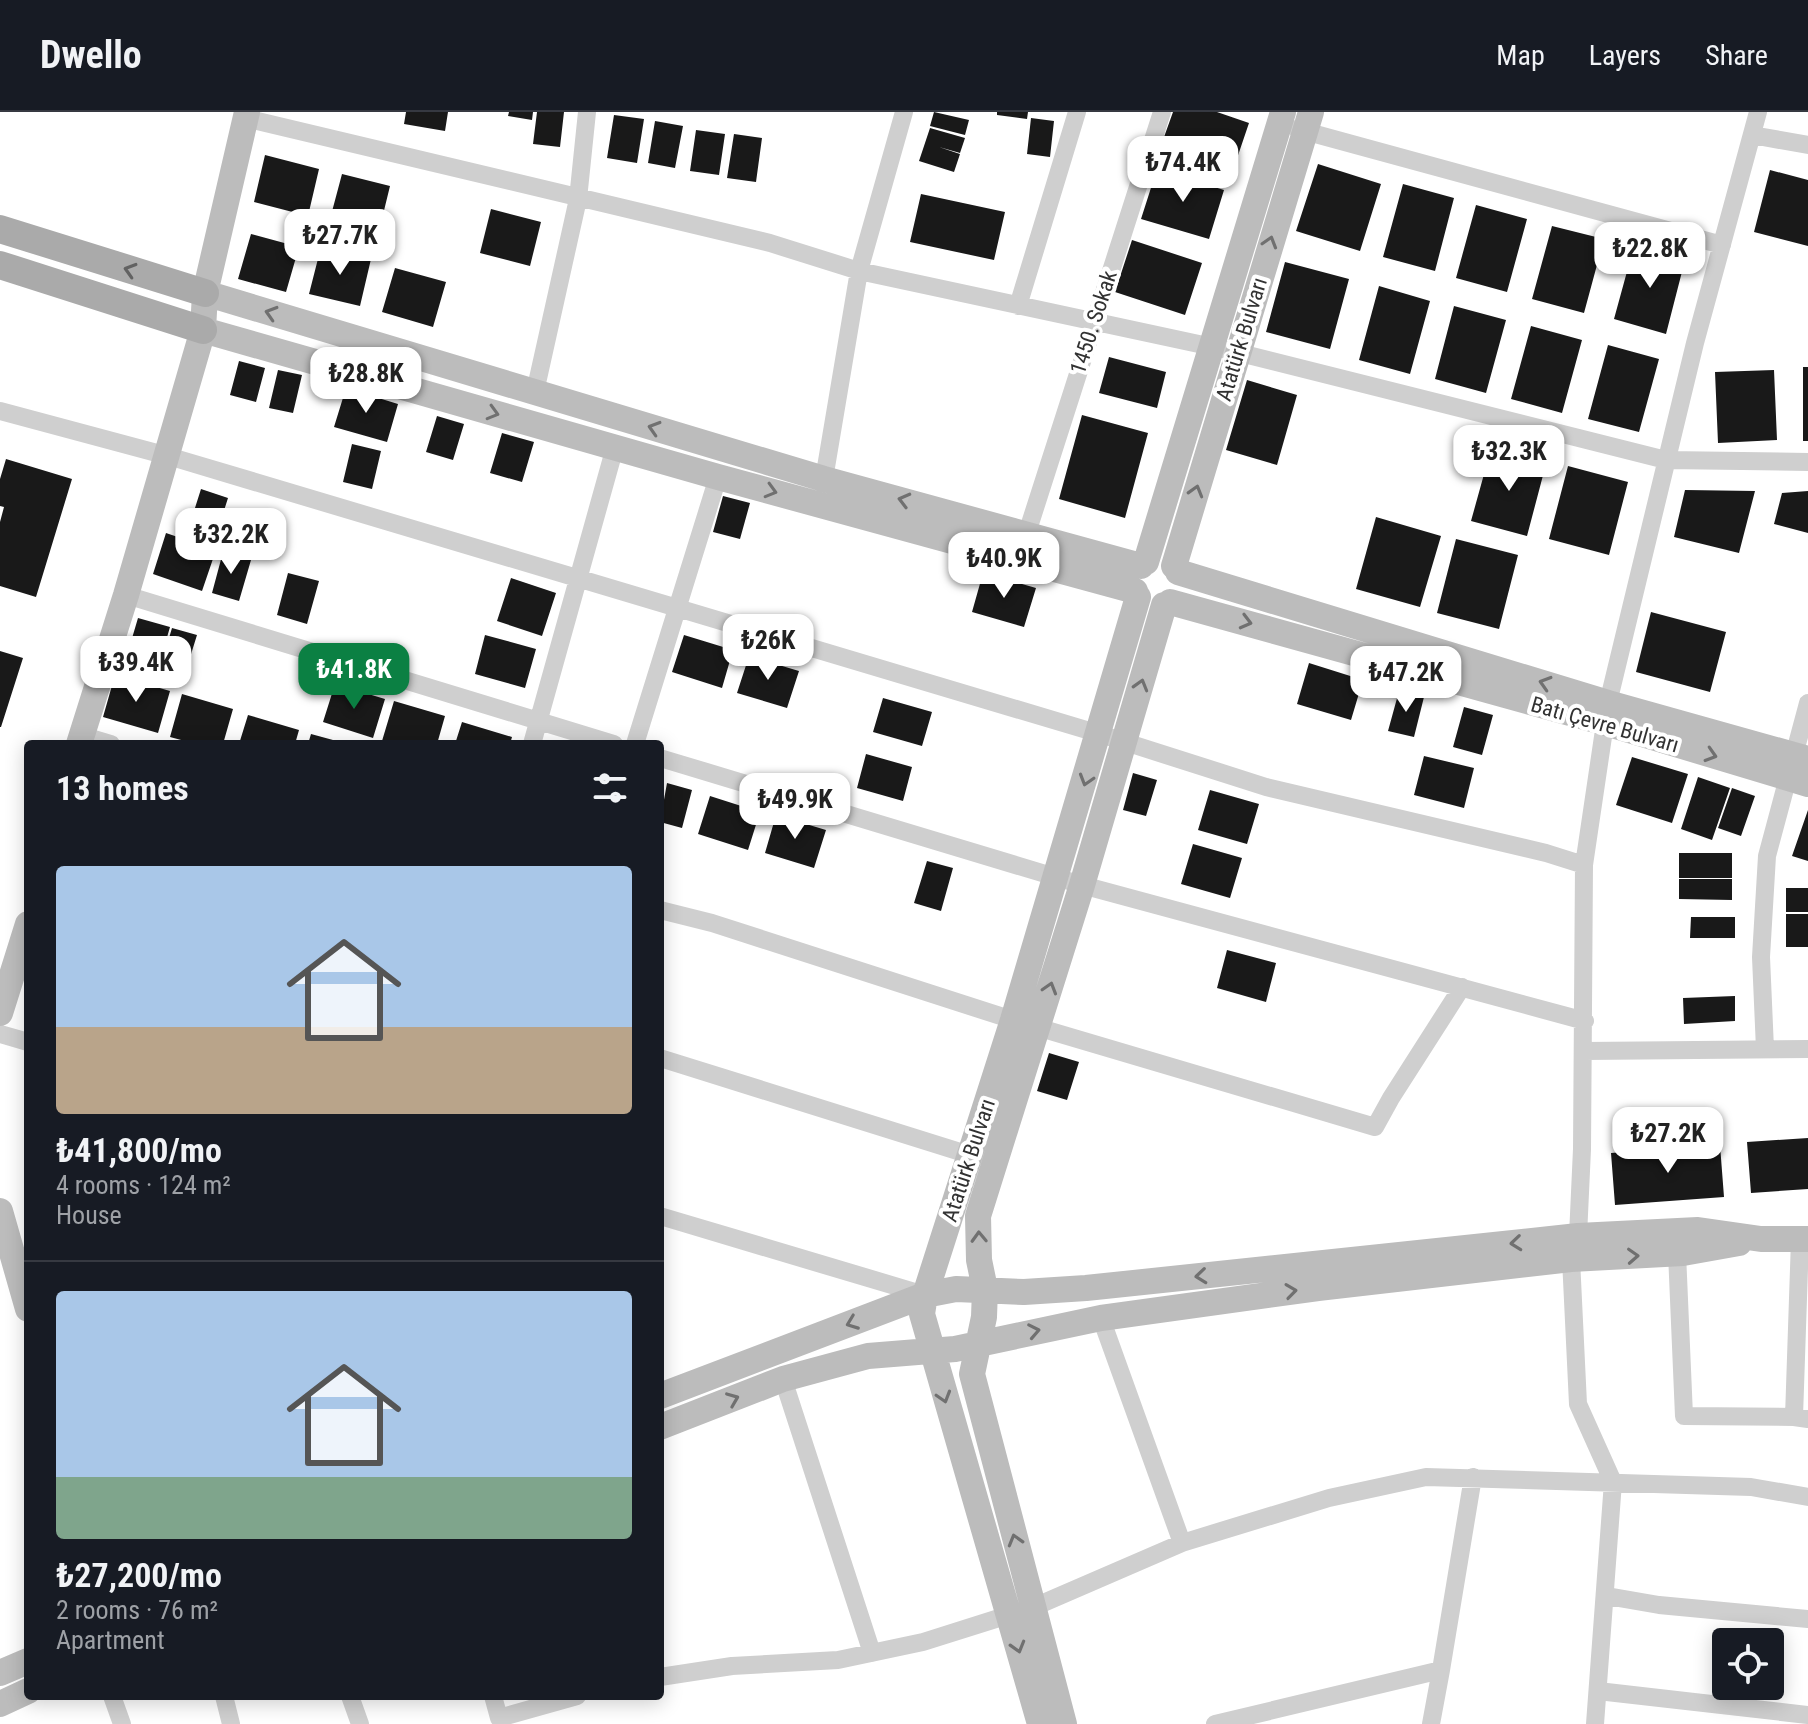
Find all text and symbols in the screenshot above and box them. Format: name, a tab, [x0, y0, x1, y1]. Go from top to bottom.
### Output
text: Dwello	[40, 33, 142, 77]
text: Map	[1496, 39, 1545, 72]
text: Layers	[1589, 39, 1661, 72]
text: Share	[1705, 39, 1768, 72]
pin: ₺74.4K	[1118, 136, 1248, 204]
text: ₺74.4K	[1145, 147, 1221, 177]
pin: ₺27.7K	[275, 209, 405, 277]
text: ₺27.7K	[302, 220, 378, 250]
pin: ₺22.8K	[1585, 222, 1715, 290]
text: ₺22.8K	[1612, 233, 1688, 263]
one-way arrow	[1261, 236, 1277, 250]
one-way arrow	[124, 263, 137, 279]
street label: 1450. Sokak	[1065, 267, 1122, 377]
street label: Atatürk Bulvarı	[1211, 274, 1272, 404]
one-way arrow	[264, 306, 278, 322]
pin: ₺28.8K	[301, 347, 431, 415]
text: ₺28.8K	[328, 358, 404, 388]
one-way arrow	[486, 403, 500, 420]
one-way arrow	[647, 421, 661, 437]
pin: ₺32.3K	[1444, 425, 1574, 493]
text: ₺32.3K	[1471, 436, 1547, 466]
one-way arrow	[763, 482, 777, 499]
one-way arrow	[1186, 485, 1203, 499]
one-way arrow	[897, 493, 911, 509]
pin: ₺32.2K	[166, 508, 296, 576]
text: ₺32.2K	[193, 519, 269, 549]
pin: ₺40.9K	[939, 532, 1069, 600]
text: ₺40.9K	[966, 543, 1042, 573]
one-way arrow	[1238, 612, 1252, 629]
pin: ₺26K	[721, 614, 815, 682]
text: ₺26K	[741, 625, 795, 655]
pin: ₺39.4K	[71, 636, 201, 704]
pin: ₺41.8K	[289, 643, 419, 711]
pin: ₺47.2K	[1341, 646, 1471, 714]
text: ₺39.4K	[98, 647, 174, 677]
text: ₺41.8K	[316, 654, 392, 684]
text: ₺47.2K	[1368, 657, 1444, 687]
one-way arrow	[1538, 676, 1552, 692]
one-way arrow	[1132, 679, 1148, 693]
street label: Batı Çevre Bulvarı	[1528, 691, 1682, 758]
one-way arrow	[1704, 746, 1718, 762]
icon: filters	[588, 766, 632, 810]
text: 13 homes	[56, 768, 189, 808]
one-way arrow	[1079, 772, 1095, 786]
pin: ₺49.9K	[730, 773, 860, 841]
text: ₺49.9K	[757, 784, 833, 814]
icon: home	[272, 918, 416, 1062]
one-way arrow	[1041, 982, 1057, 995]
street label: Atatürk Bulvarı	[937, 1096, 1000, 1225]
pin: ₺27.2K	[1603, 1107, 1733, 1175]
text: ₺27.2K	[1630, 1118, 1706, 1148]
text: ₺41,800/mo	[56, 1130, 222, 1170]
text: 4 rooms · 124 m²	[56, 1170, 231, 1200]
text: House	[56, 1200, 122, 1230]
one-way arrow	[970, 1230, 987, 1243]
one-way arrow	[1509, 1234, 1522, 1251]
one-way arrow	[1627, 1247, 1640, 1264]
one-way arrow	[1195, 1267, 1208, 1284]
one-way arrow	[1285, 1283, 1298, 1300]
one-way arrow	[846, 1313, 860, 1330]
one-way arrow	[1027, 1323, 1041, 1340]
icon: home	[272, 1343, 416, 1487]
one-way arrow	[935, 1390, 951, 1404]
one-way arrow	[725, 1392, 739, 1409]
one-way arrow	[1008, 1534, 1025, 1548]
text: ₺27,200/mo	[56, 1555, 222, 1595]
text: 2 rooms · 76 m²	[56, 1595, 218, 1625]
text: Apartment	[56, 1625, 165, 1655]
map controls	[1712, 1628, 1784, 1700]
button: locate	[1712, 1628, 1784, 1700]
one-way arrow	[1009, 1639, 1025, 1653]

